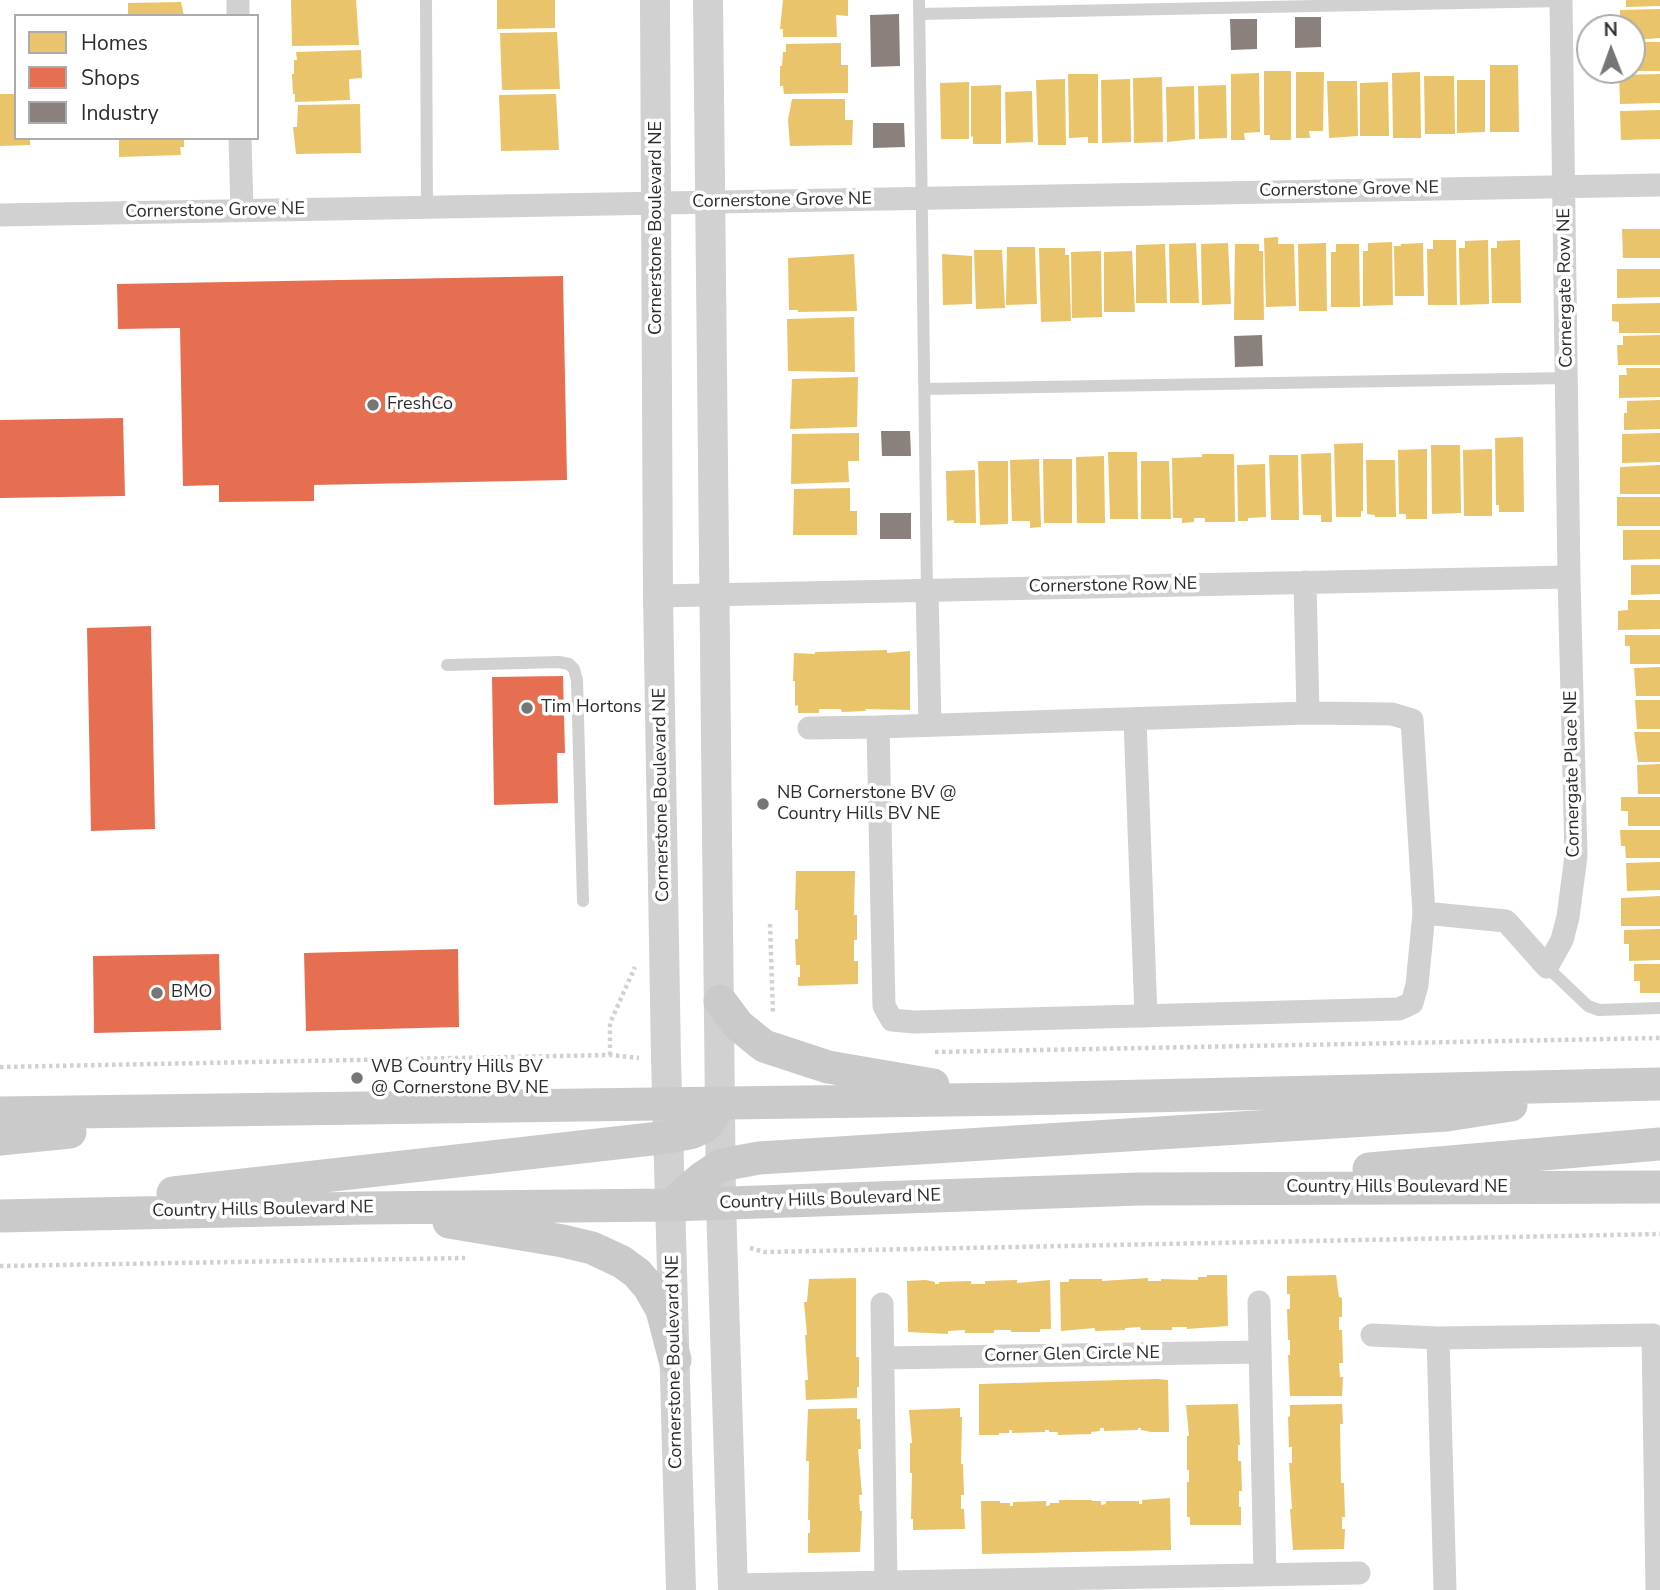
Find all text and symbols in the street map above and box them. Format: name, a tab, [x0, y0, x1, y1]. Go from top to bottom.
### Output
legend	[14, 14, 259, 140]
north arrow	[1576, 14, 1646, 84]
text: N	[1603, 17, 1618, 43]
text: Homes	[81, 29, 148, 57]
text: Shops	[81, 64, 140, 92]
text: Industry	[81, 99, 159, 127]
street label: Cornerstone Boulevard NE	[646, 121, 668, 335]
street label: Cornerstone Grove NE	[1259, 178, 1439, 202]
street label: Cornerstone Grove NE	[692, 189, 872, 213]
street label: Cornerstone Grove NE	[125, 199, 305, 223]
street label: Cornergate Row NE	[1554, 208, 1578, 368]
place label: FreshCo	[387, 394, 453, 416]
marker: FreshCo	[365, 397, 381, 413]
street label: Cornerstone Row NE	[1029, 574, 1197, 598]
street label: Cornerstone Boulevard NE	[649, 688, 675, 902]
street label: Cornergate Place NE	[1561, 690, 1585, 858]
place label: Tim Hortons	[541, 697, 642, 719]
marker: Tim Hortons	[519, 700, 535, 716]
place label: NB Cornerstone BV @ Country Hills BV NE	[777, 783, 956, 826]
marker: NB Cornerstone BV @ Country Hills BV NE	[755, 796, 771, 812]
place label: BMO	[171, 982, 212, 1004]
marker: BMO	[149, 985, 165, 1001]
place label: WB Country Hills BV @ Cornerstone BV NE	[371, 1057, 549, 1100]
marker: WB Country Hills BV @ Cornerstone BV NE	[349, 1070, 365, 1086]
street label: Country Hills Boulevard NE	[1286, 1177, 1508, 1199]
street label: Country Hills Boulevard NE	[719, 1185, 941, 1215]
street label: Country Hills Boulevard NE	[152, 1197, 374, 1223]
street label: Cornerstone Boulevard NE	[662, 1255, 688, 1469]
street label: Corner Glen Circle NE	[984, 1343, 1160, 1367]

